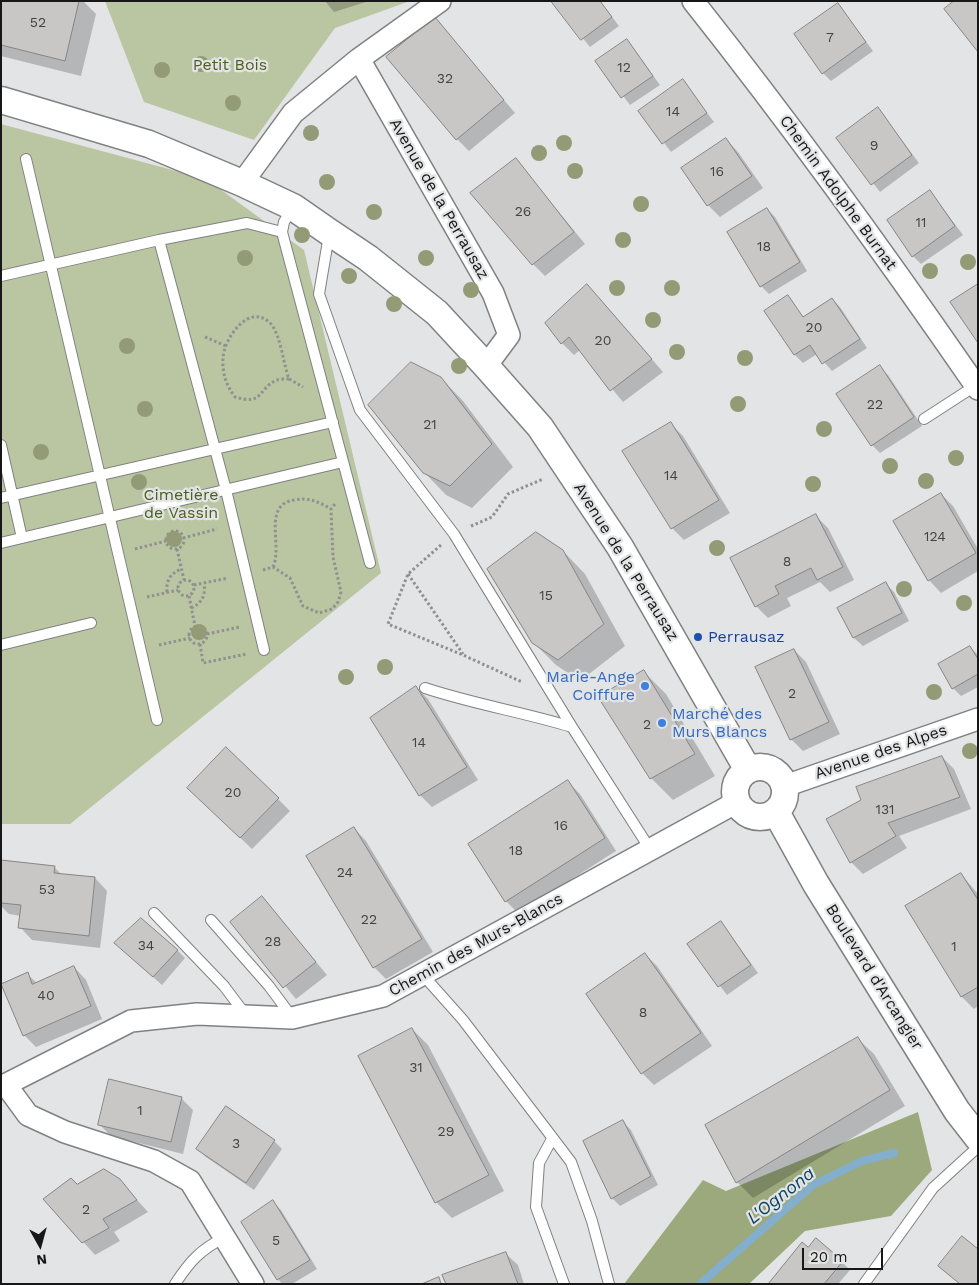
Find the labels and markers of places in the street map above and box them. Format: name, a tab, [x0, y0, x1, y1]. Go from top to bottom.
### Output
place label: Perrausaz	[708, 627, 785, 647]
marker: Perrausaz	[692, 631, 704, 643]
place label: Marie-Ange Coiffure	[546, 667, 635, 705]
marker: Marie-Ange Coiffure	[639, 680, 651, 692]
place label: Marché des Murs Blancs	[672, 704, 767, 742]
marker: Marché des Murs Blancs	[656, 717, 668, 729]

